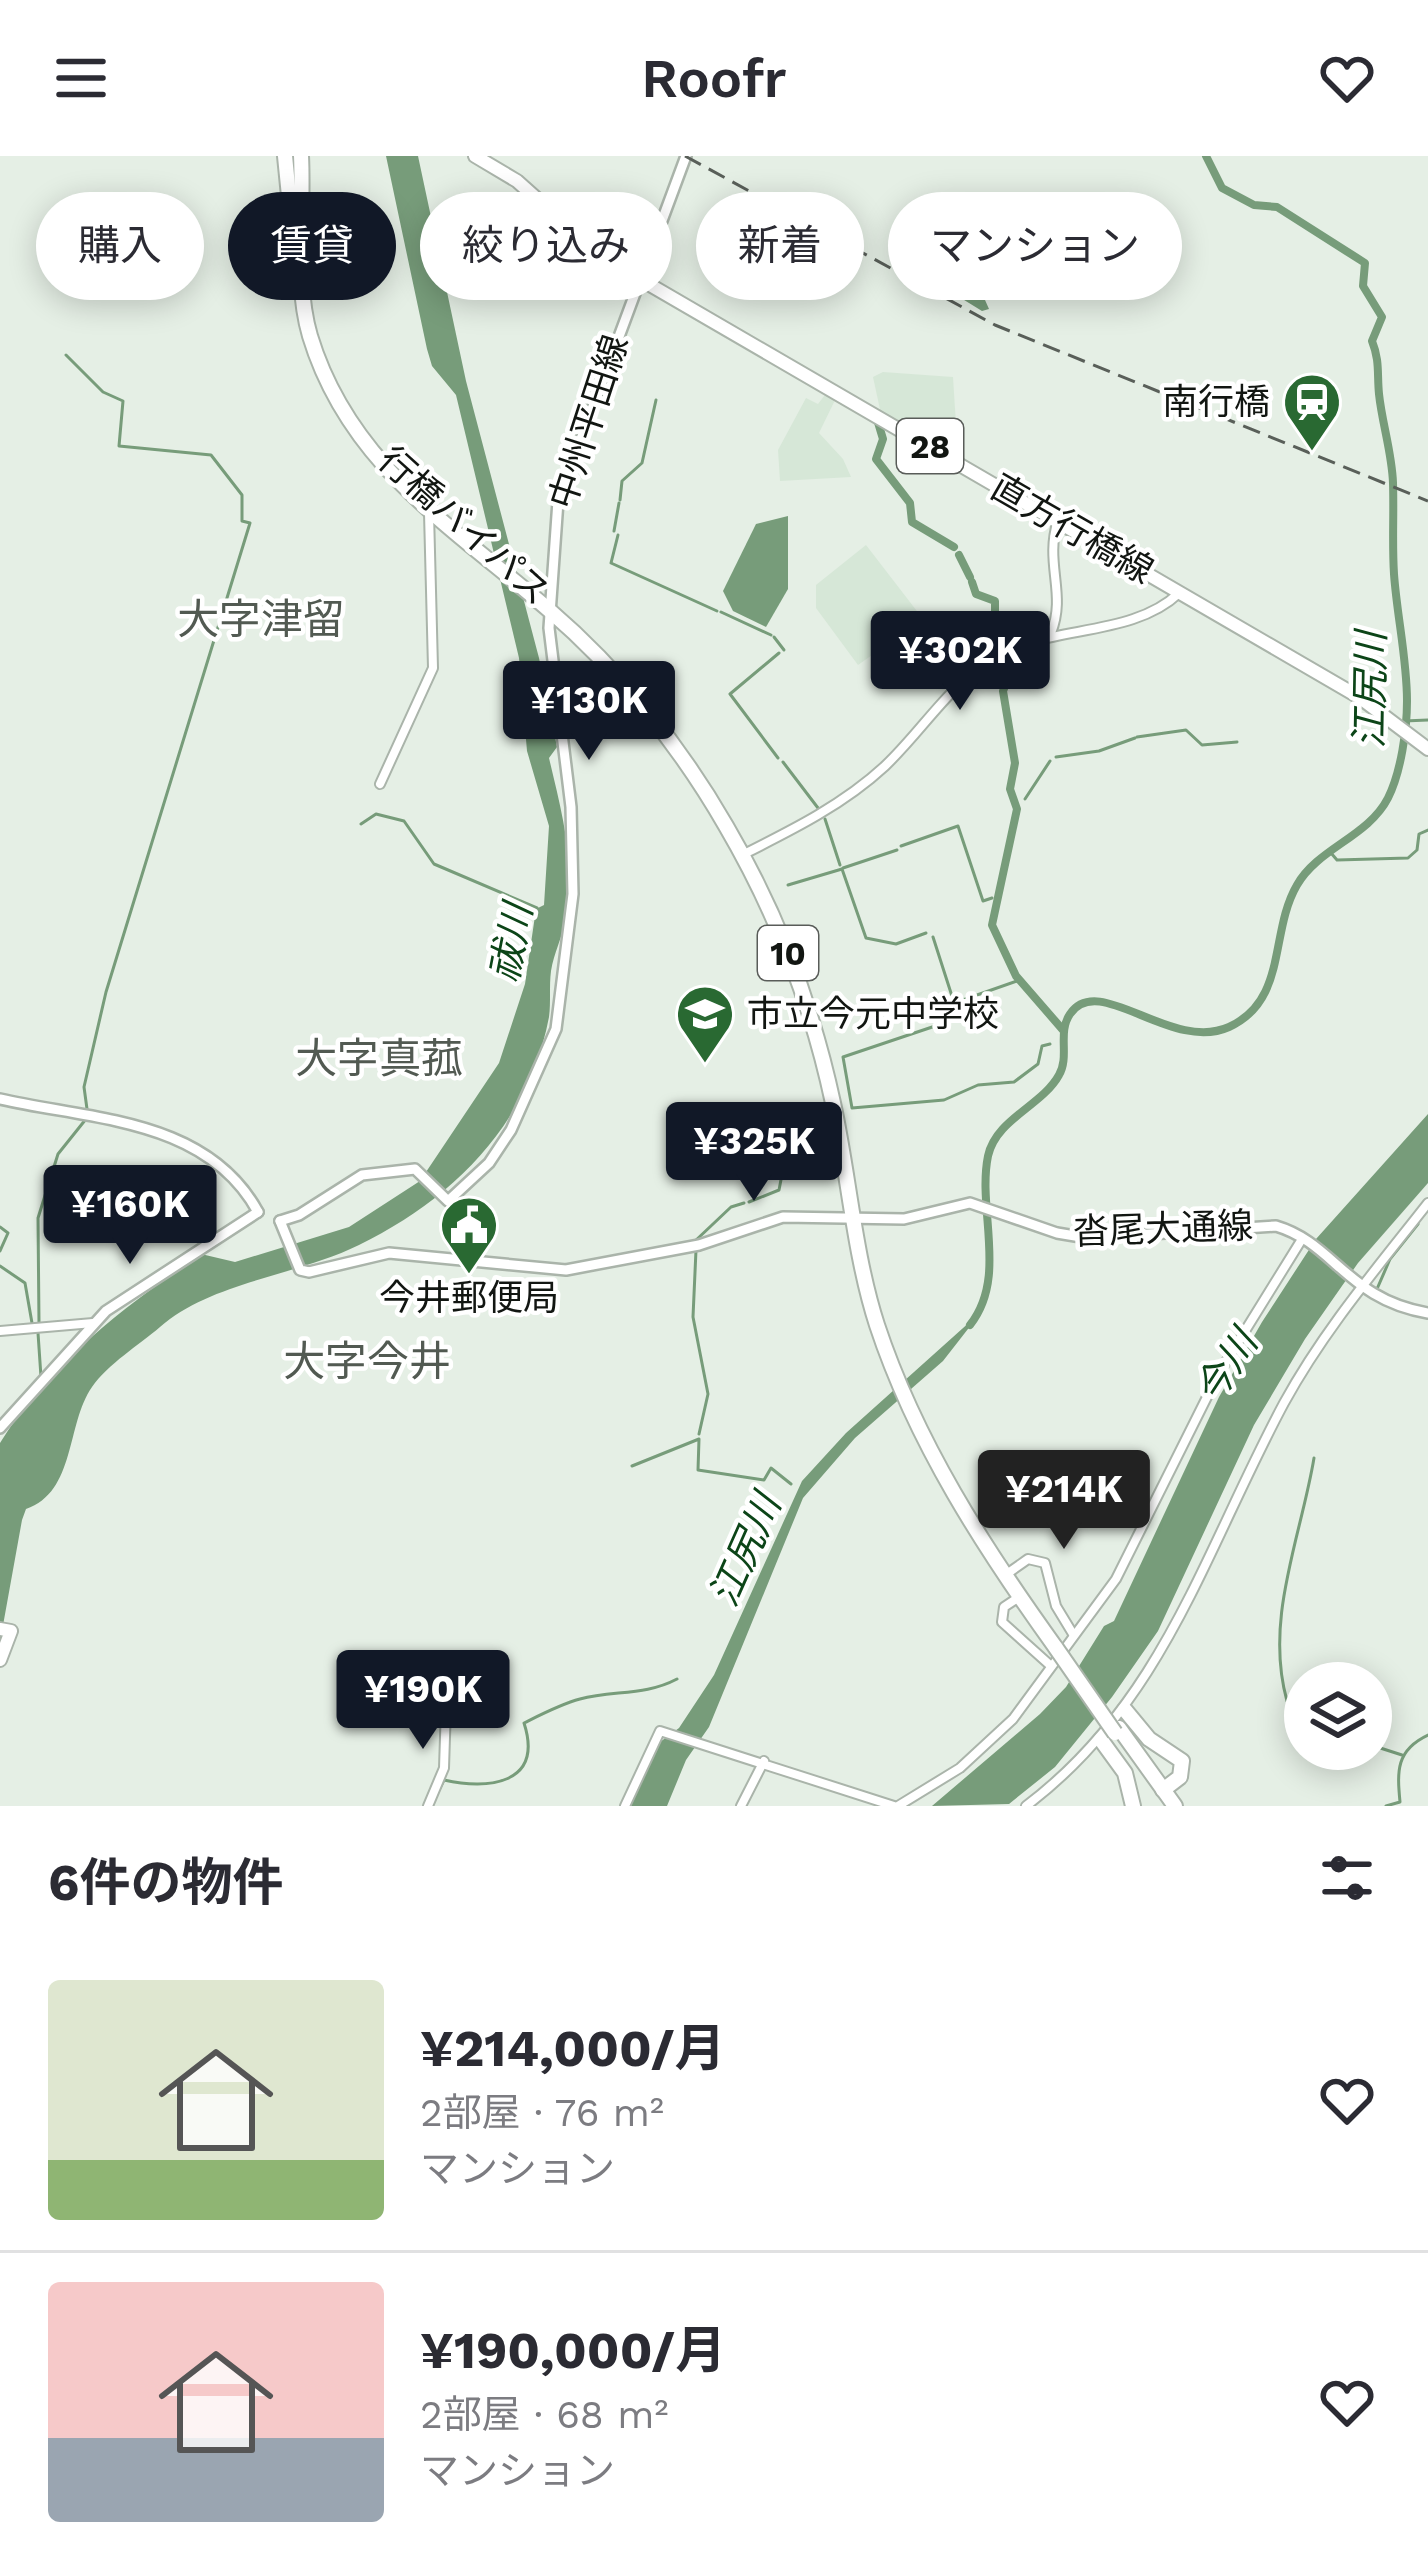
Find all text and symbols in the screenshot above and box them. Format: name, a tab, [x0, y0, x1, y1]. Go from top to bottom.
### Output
icon: menu	[48, 45, 114, 111]
icon: heart	[1314, 45, 1380, 111]
text: Roofr	[641, 47, 787, 110]
chip: 購入	[36, 192, 204, 300]
chip: 賃貸	[228, 192, 396, 300]
chip: 絞り込み	[420, 192, 672, 300]
chip: 新着	[696, 192, 864, 300]
chip: マンション	[888, 192, 1182, 300]
street label: 中州平田線	[541, 330, 637, 514]
station icon: 南行橋	[1281, 371, 1343, 453]
place label: 南行橋	[1162, 381, 1270, 423]
road number: 28	[897, 419, 963, 473]
street label: 行橋バイパス	[370, 438, 558, 614]
street label: 直方行橋線	[984, 466, 1160, 592]
district label: 大字津留	[177, 595, 345, 644]
pin: ¥302K	[876, 611, 1044, 713]
text: ¥302K	[898, 627, 1022, 672]
water label: 江尻川	[1346, 627, 1394, 749]
pin: ¥130K	[505, 661, 673, 763]
text: ¥130K	[530, 677, 648, 722]
water label: 祓川	[481, 897, 541, 986]
road number: 10	[758, 926, 818, 980]
school or university icon: 市立今元中学校	[674, 983, 736, 1065]
place label: 市立今元中学校	[747, 993, 999, 1035]
district label: 大字真菰	[295, 1034, 463, 1083]
pin: ¥325K	[670, 1102, 838, 1204]
text: ¥325K	[693, 1118, 815, 1163]
pin: ¥160K	[46, 1165, 214, 1267]
text: ¥160K	[71, 1181, 189, 1226]
public building icon: 今井郵便局	[438, 1194, 500, 1276]
street label: 沓尾大通線	[1072, 1205, 1254, 1253]
place label: 今井郵便局	[379, 1277, 559, 1319]
water label: 今川	[1186, 1319, 1268, 1412]
district label: 大字今井	[283, 1337, 451, 1386]
pin: ¥214K	[980, 1450, 1148, 1552]
text: ¥214K	[1005, 1466, 1123, 1511]
water label: 江尻川	[701, 1484, 791, 1613]
pin: ¥190K	[339, 1650, 507, 1752]
map controls	[1284, 1662, 1392, 1770]
button: layers	[1284, 1662, 1392, 1770]
text: ¥190K	[364, 1666, 482, 1711]
icon: filters	[1314, 1845, 1380, 1911]
text: 6件の物件	[48, 1853, 283, 1912]
text: ¥214,000/月	[420, 2019, 726, 2078]
icon: home	[144, 2028, 288, 2172]
icon: heart	[1314, 2067, 1380, 2133]
text: 2部屋 · 76 m²	[420, 2090, 664, 2135]
text: マンション	[420, 2146, 615, 2191]
text: ¥190,000/月	[420, 2321, 726, 2380]
icon: home	[144, 2330, 288, 2474]
icon: heart	[1314, 2369, 1380, 2435]
text: 2部屋 · 68 m²	[420, 2392, 669, 2437]
text: マンション	[420, 2448, 615, 2493]

